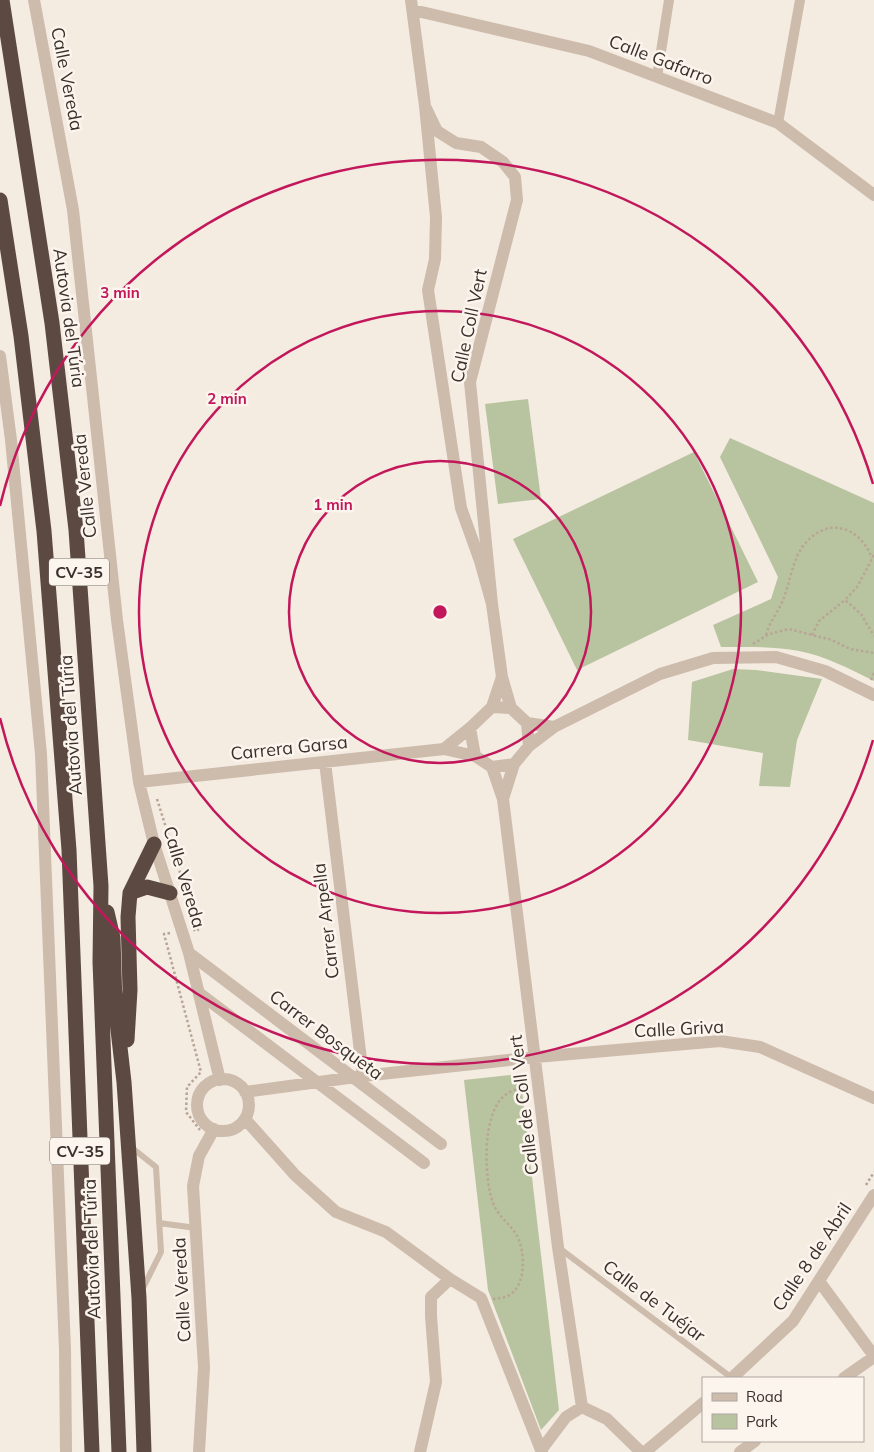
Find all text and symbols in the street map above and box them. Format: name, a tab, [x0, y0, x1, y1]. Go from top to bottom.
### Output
street label: Calle Vereda	[46, 25, 89, 133]
street label: Calle Gafarro	[606, 29, 717, 90]
street label: Autovia del Túria	[48, 247, 91, 389]
street label: Calle Coll Vert	[445, 267, 492, 385]
text: 3 min	[100, 283, 140, 302]
text: 2 min	[207, 389, 247, 408]
street label: Calle Vereda	[68, 433, 101, 539]
text: 1 min	[313, 495, 353, 514]
road number: CV-35	[49, 558, 109, 586]
centre of rings	[431, 603, 449, 621]
street label: Autovia del Túria	[54, 654, 87, 796]
street label: Carrera Garsa	[229, 730, 349, 765]
street label: Calle Vereda	[158, 823, 211, 930]
street label: Carrer Arpella	[307, 862, 344, 980]
street label: Carrer Bosqueta	[265, 984, 388, 1085]
street label: Calle Griva	[633, 1015, 725, 1042]
street label: Calle de Coll Vert	[503, 1034, 544, 1176]
road number: CV-35	[50, 1138, 110, 1164]
street label: Autovia del Túria	[78, 1178, 105, 1320]
street label: Calle 8 de Abril	[767, 1198, 856, 1315]
street label: Calle Vereda	[167, 1237, 196, 1343]
street label: Calle de Tuéjar	[598, 1255, 711, 1347]
legend	[702, 1377, 864, 1442]
text: Road	[746, 1387, 783, 1406]
text: Park	[746, 1412, 778, 1431]

